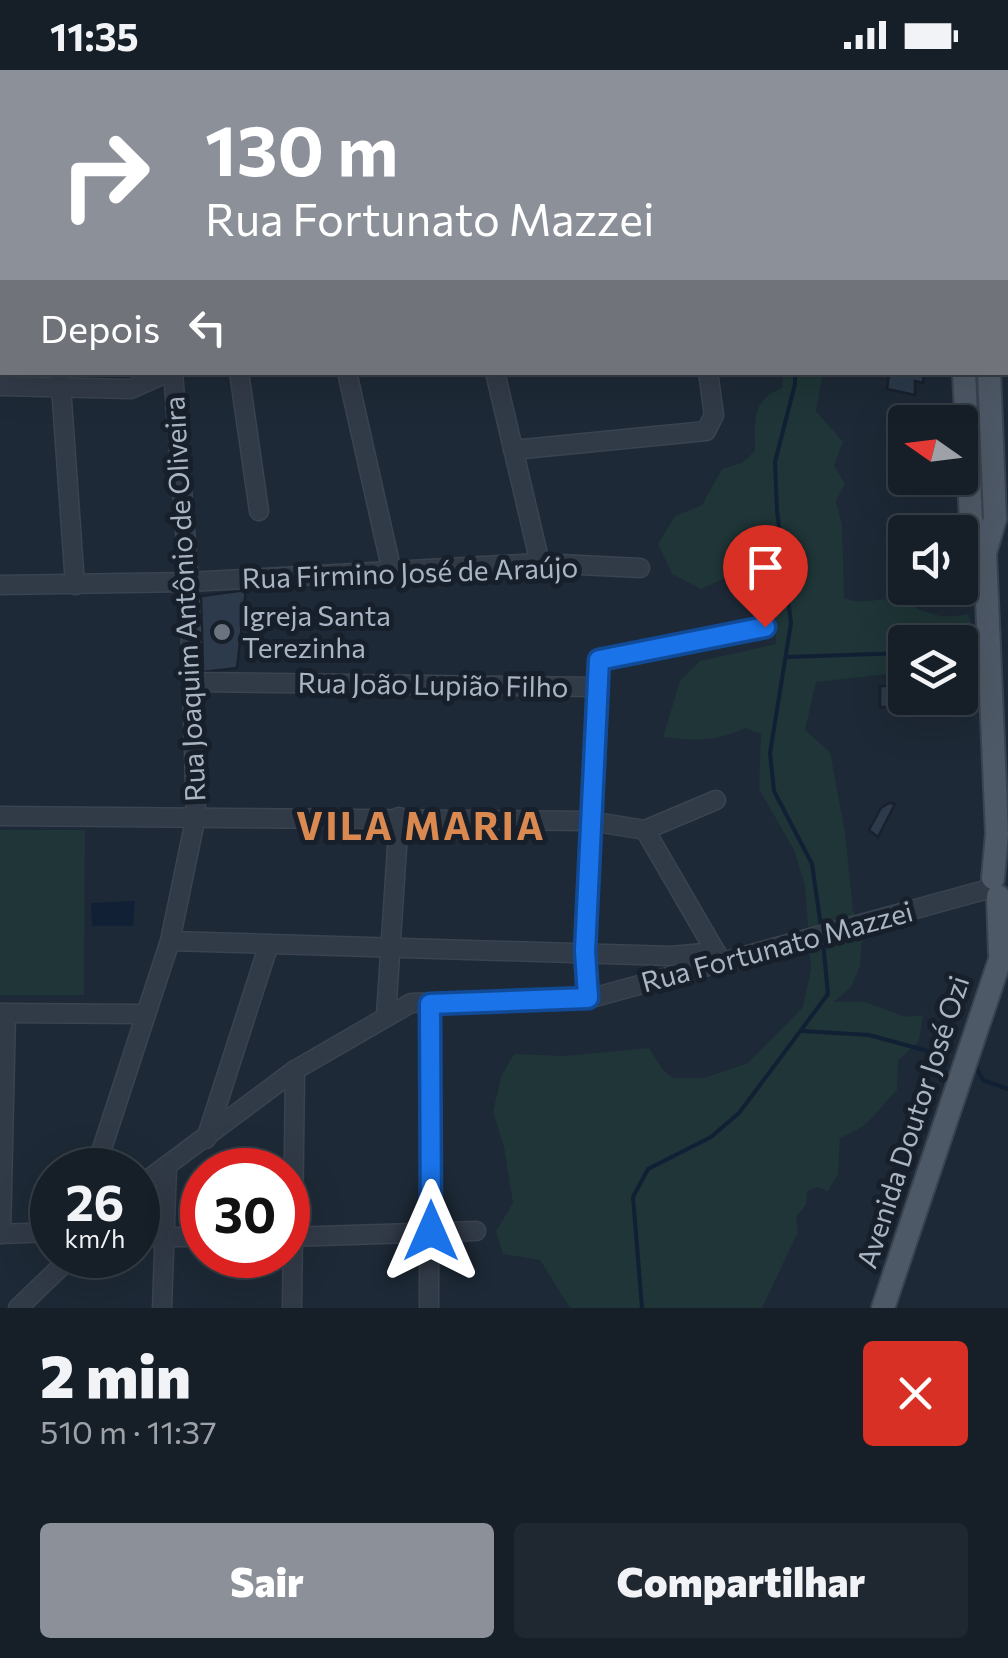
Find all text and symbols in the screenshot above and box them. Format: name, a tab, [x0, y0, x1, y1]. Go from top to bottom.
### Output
text: 11:35	[50, 12, 139, 59]
text: 130 m	[205, 105, 398, 190]
icon: right	[40, 110, 170, 240]
text: Rua Fortunato Mazzei	[205, 190, 655, 245]
icon: left	[180, 300, 235, 355]
text: Depois	[40, 304, 160, 351]
street label: Rua Joaquim Antônio de Oliveira	[156, 395, 212, 803]
north arrow	[888, 405, 978, 495]
map controls	[888, 405, 978, 715]
button: sound	[888, 515, 978, 605]
pin	[723, 525, 808, 628]
icon: arrive	[738, 540, 793, 595]
street label: Rua Firmino José de Araújo	[241, 549, 579, 595]
place label: Igreja Santa Terezinha	[242, 598, 391, 664]
marker: Igreja Santa Terezinha	[211, 621, 233, 643]
button: layers	[888, 625, 978, 715]
street label: Rua João Lupião Filho	[297, 665, 569, 703]
district label: VILA MARIA	[296, 801, 546, 848]
street label: Rua Fortunato Mazzei	[637, 893, 916, 999]
street label: Avenida Doutor José Ozi	[849, 971, 975, 1272]
speed limit sign: 30	[180, 1148, 310, 1278]
text: 26	[65, 1170, 124, 1231]
position arrow	[379, 1179, 483, 1283]
text: km/h	[65, 1223, 125, 1253]
text: 2 min	[40, 1337, 191, 1410]
button: close	[863, 1341, 968, 1446]
text: 510 m · 11:37	[40, 1411, 217, 1451]
button: Sair	[40, 1523, 494, 1638]
button: Compartilhar	[514, 1523, 968, 1638]

